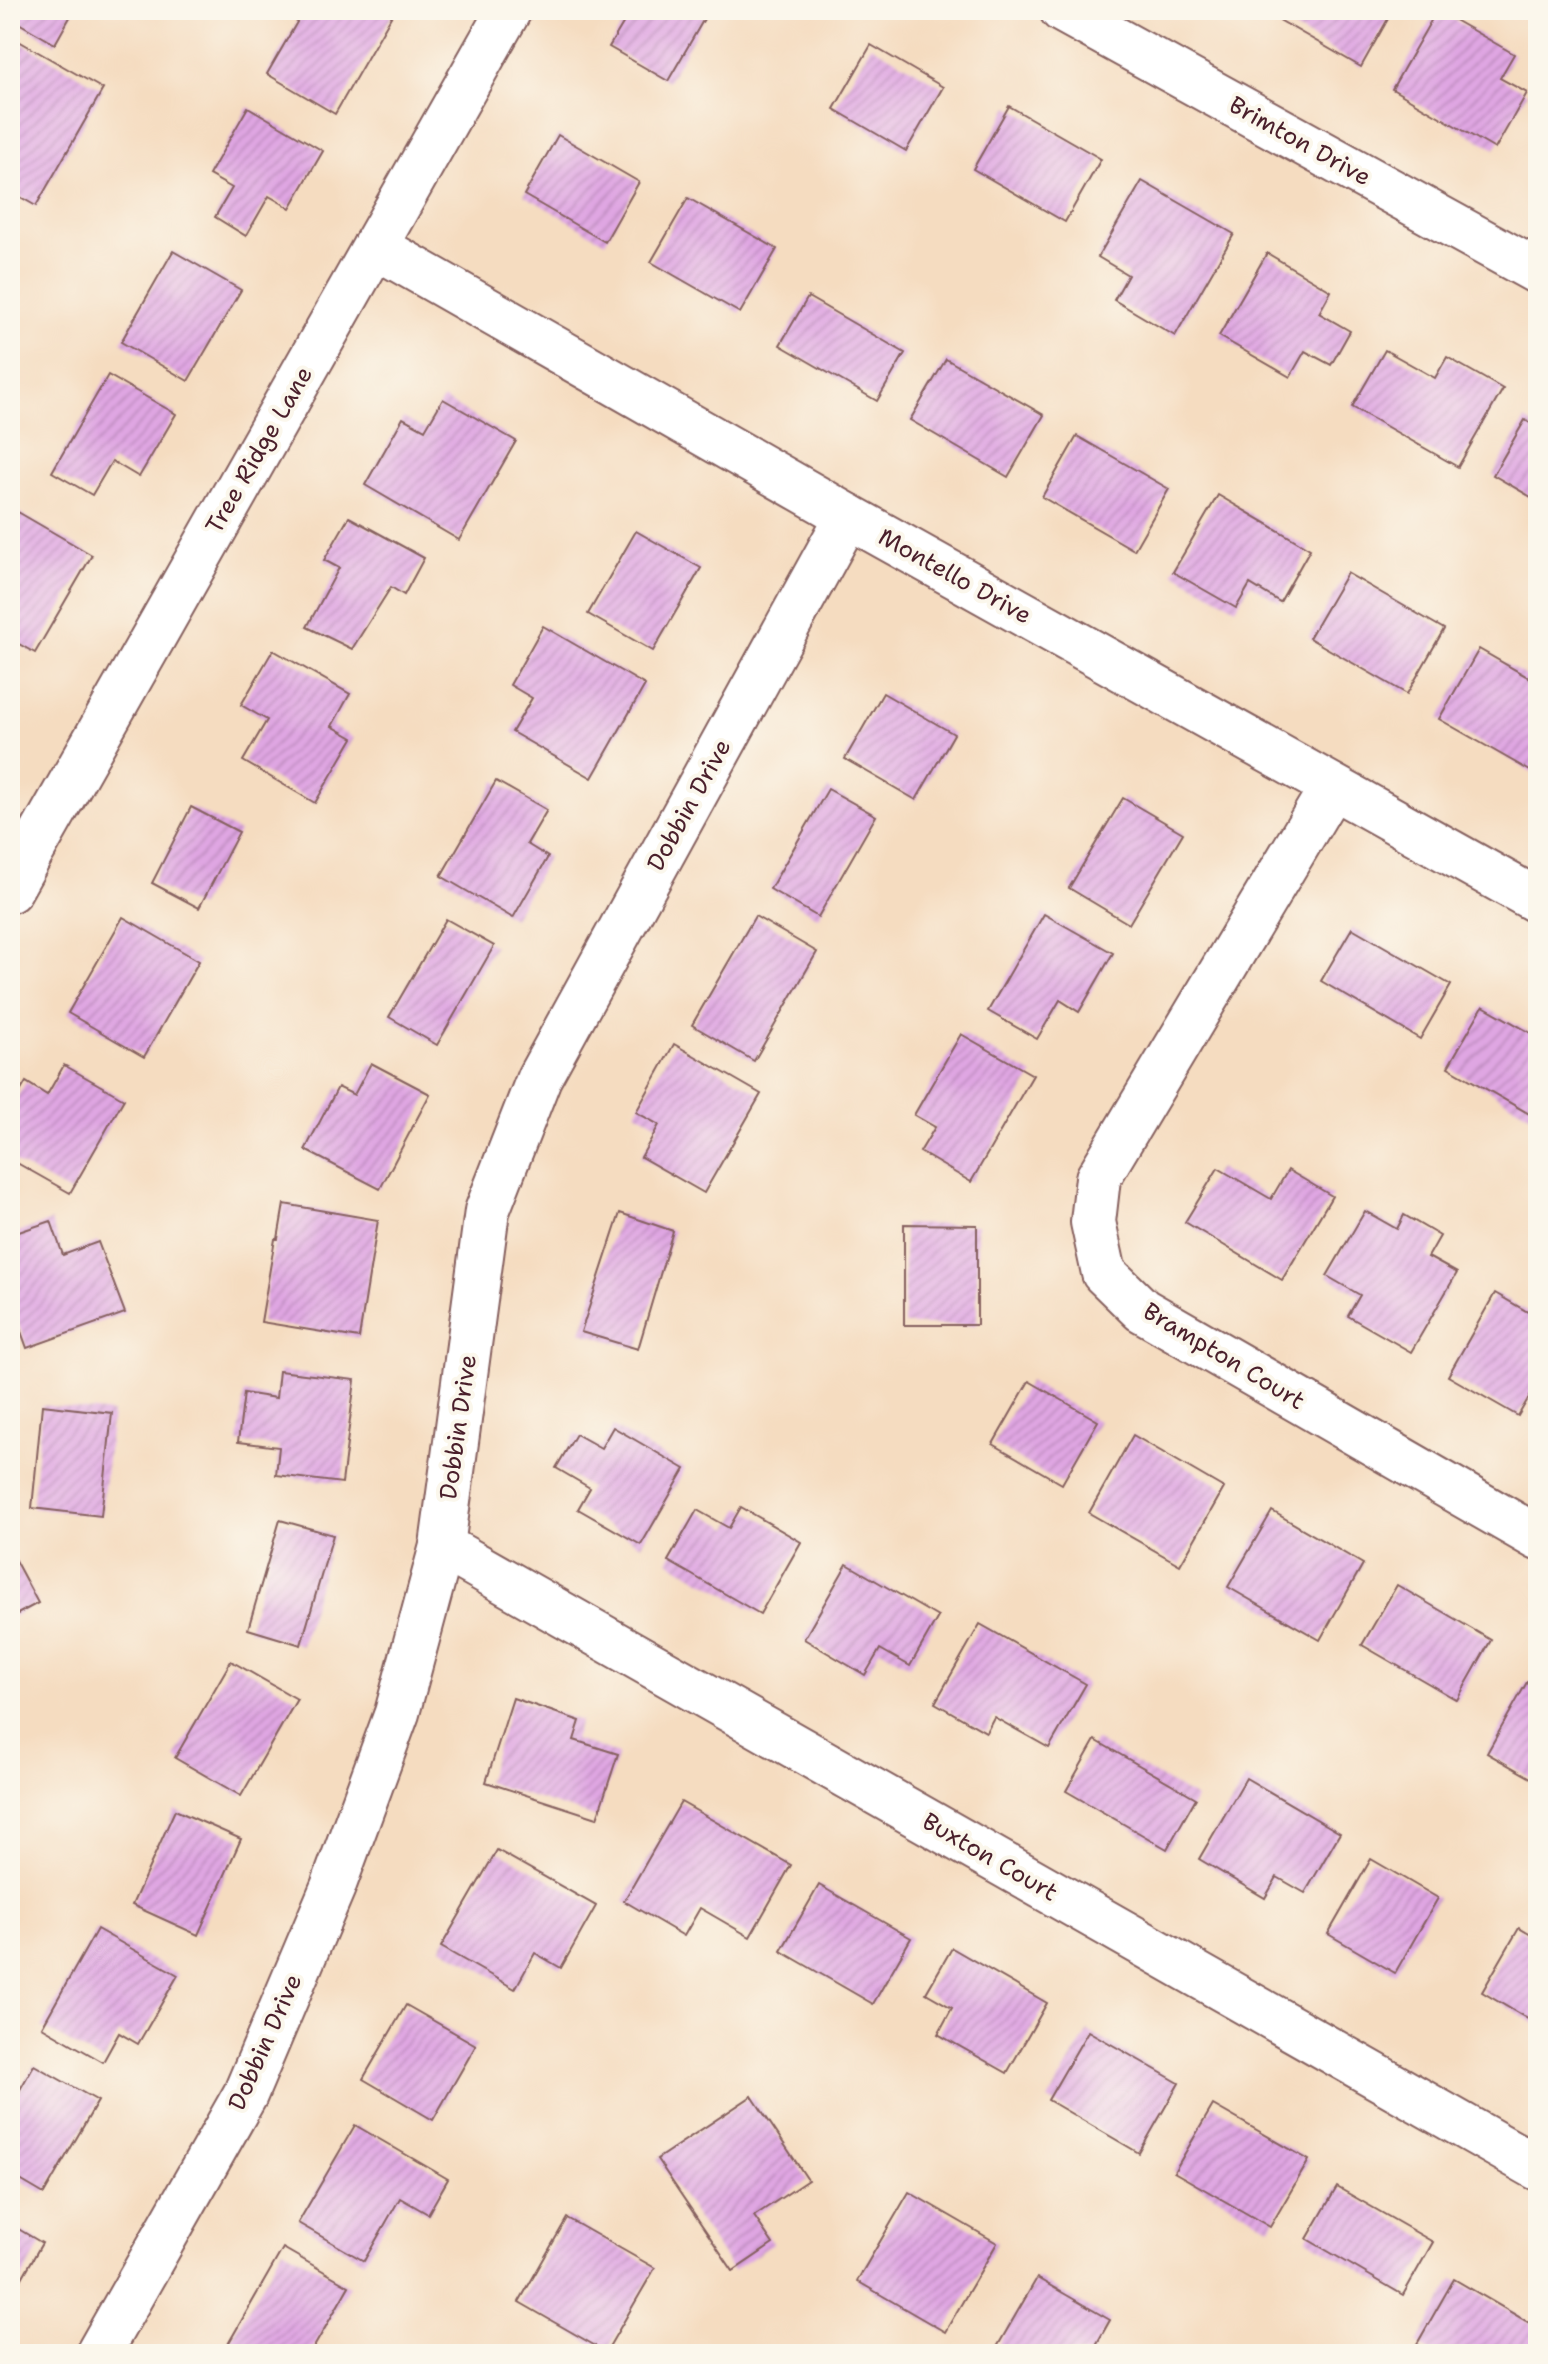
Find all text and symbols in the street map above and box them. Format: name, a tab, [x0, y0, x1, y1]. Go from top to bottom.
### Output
street label: Brimton Drive	[1223, 89, 1377, 193]
street label: Tree Ridge Lane	[198, 361, 320, 539]
street label: Montello Drive	[873, 521, 1037, 631]
street label: Dobbin Drive	[640, 733, 738, 877]
street label: Brampton Court	[1137, 1295, 1311, 1417]
street label: Dobbin Drive	[432, 1352, 484, 1502]
street label: Buxton Court	[916, 1805, 1064, 1909]
street label: Dobbin Drive	[221, 1969, 309, 2115]

